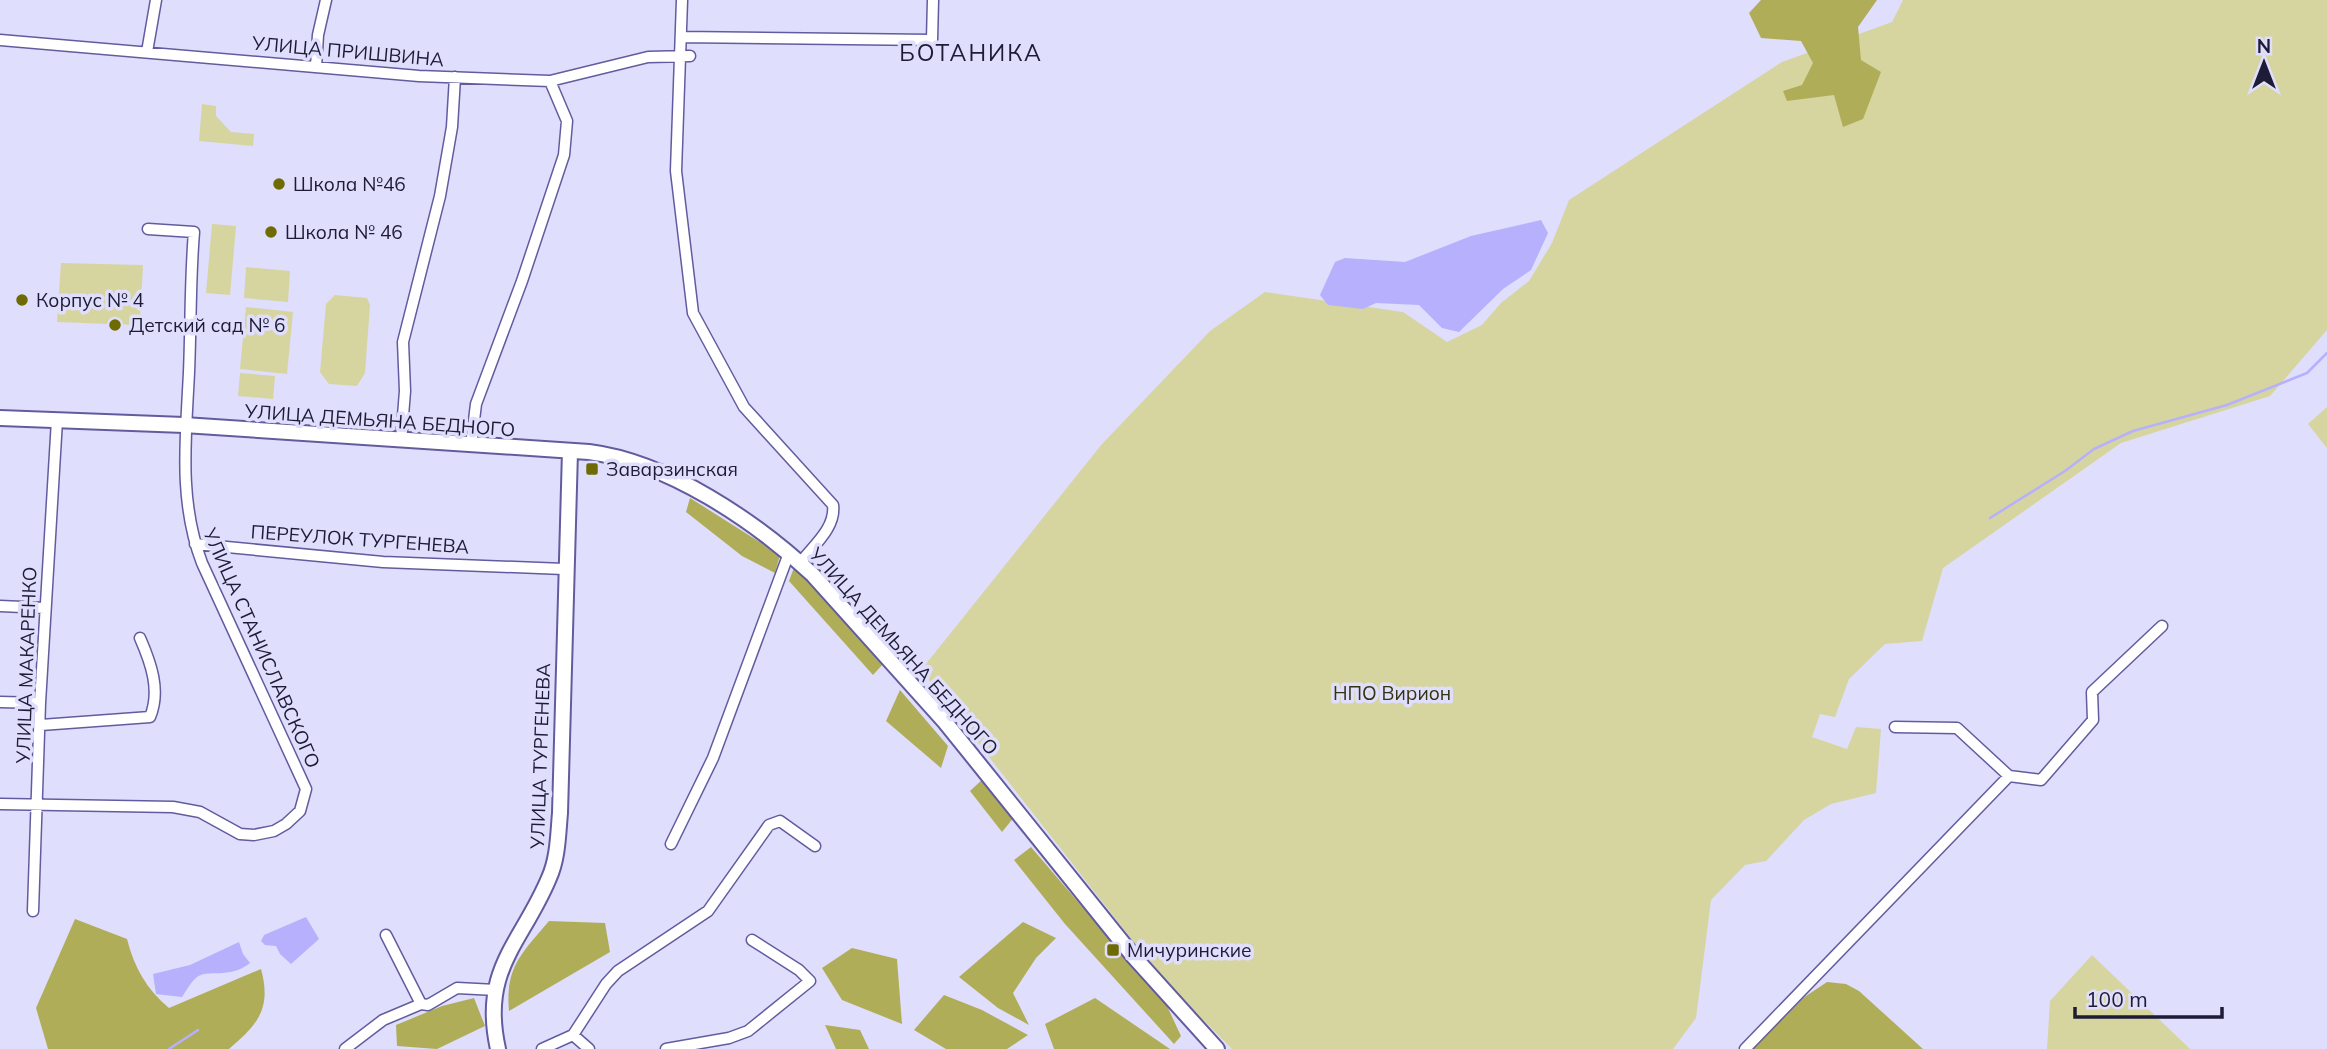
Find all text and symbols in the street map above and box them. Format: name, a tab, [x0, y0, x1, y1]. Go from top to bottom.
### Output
north arrow	[2229, 28, 2299, 98]
street label: УЛИЦА ПРИШВИНА	[250, 31, 445, 71]
text: N	[2257, 34, 2271, 58]
district label: БОТАНИКА	[899, 38, 1043, 67]
place label: Школа №46	[293, 172, 406, 196]
marker: Школа №46	[271, 176, 287, 192]
place label: Школа № 46	[285, 220, 403, 244]
marker: Школа № 46	[263, 224, 279, 240]
place label: Корпус № 4	[36, 288, 144, 312]
marker: Корпус № 4	[14, 292, 30, 308]
place label: Детский сад № 6	[129, 313, 285, 337]
marker: Детский сад № 6	[107, 317, 123, 333]
street label: УЛИЦА ДЕМЬЯНА БЕДНОГО	[243, 399, 516, 441]
place label: Заварзинская	[606, 457, 738, 481]
marker: Заварзинская	[584, 461, 600, 477]
street label: ПЕРЕУЛОК ТУРГЕНЕВА	[250, 519, 470, 559]
street label: УЛИЦА СТАНИСЛАВСКОГО	[198, 523, 326, 772]
street label: УЛИЦА ДЕМЬЯНА БЕДНОГО	[804, 541, 1004, 760]
street label: УЛИЦА МАКАРЕНКО	[11, 566, 41, 765]
street label: УЛИЦА ТУРГЕНЕВА	[525, 663, 555, 850]
park label: НПО Вирион	[1333, 681, 1451, 705]
place label: Мичуринские	[1127, 938, 1252, 962]
marker: Мичуринские	[1105, 942, 1121, 958]
scale bar	[2075, 976, 2222, 1020]
text: 100 m	[2086, 986, 2148, 1012]

